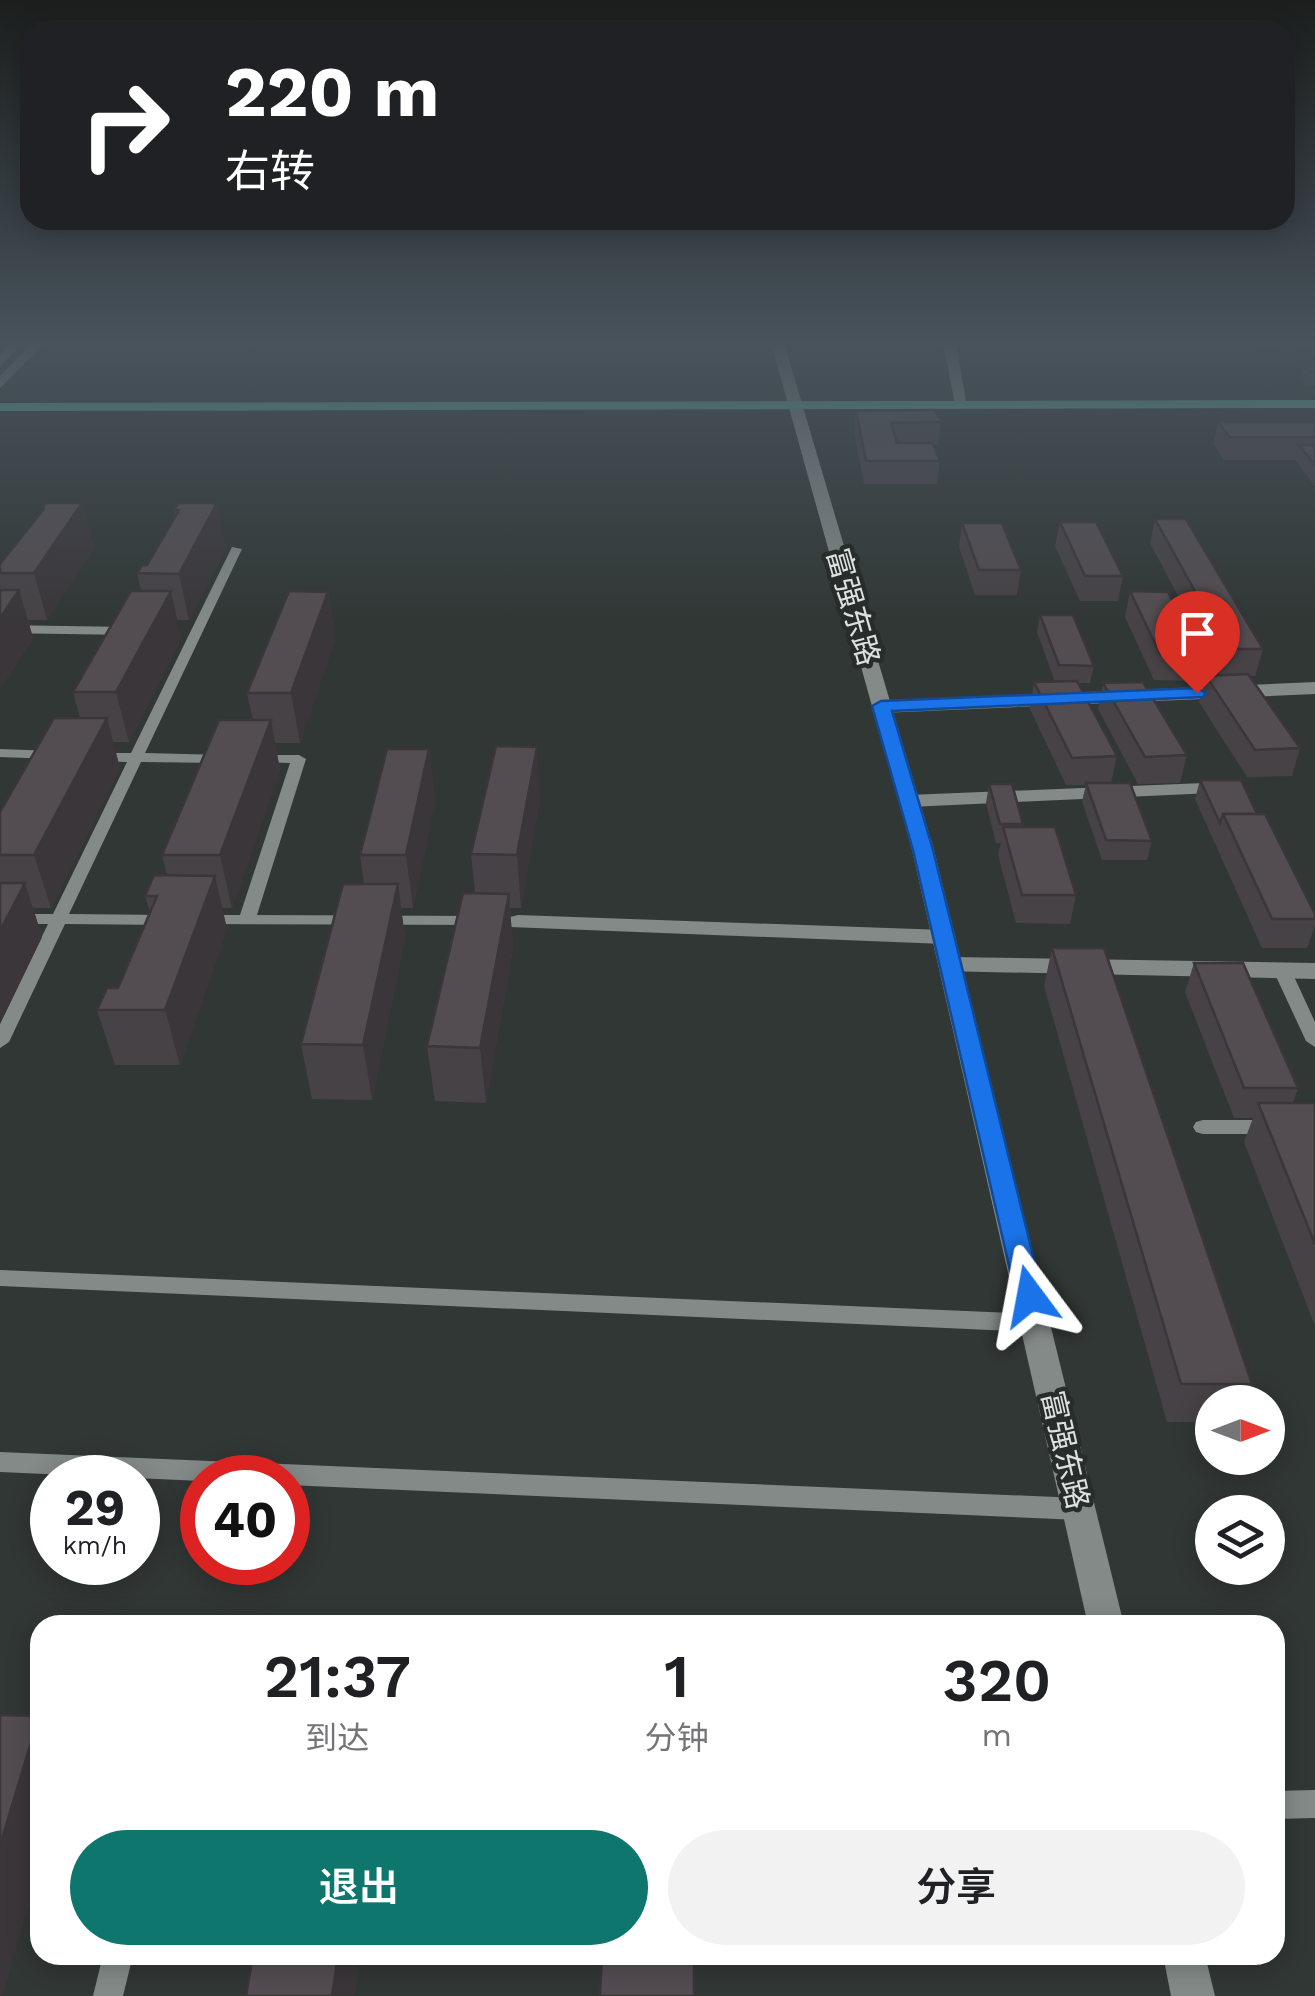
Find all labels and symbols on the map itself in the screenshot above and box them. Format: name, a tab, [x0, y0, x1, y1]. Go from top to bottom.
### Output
street label: 富强东路	[820, 544, 887, 669]
pin	[1155, 591, 1240, 694]
position arrow	[978, 1244, 1082, 1348]
north arrow	[1195, 1385, 1285, 1475]
street label: 富强东路	[1035, 1387, 1096, 1512]
speed limit sign: 40	[180, 1455, 310, 1585]

